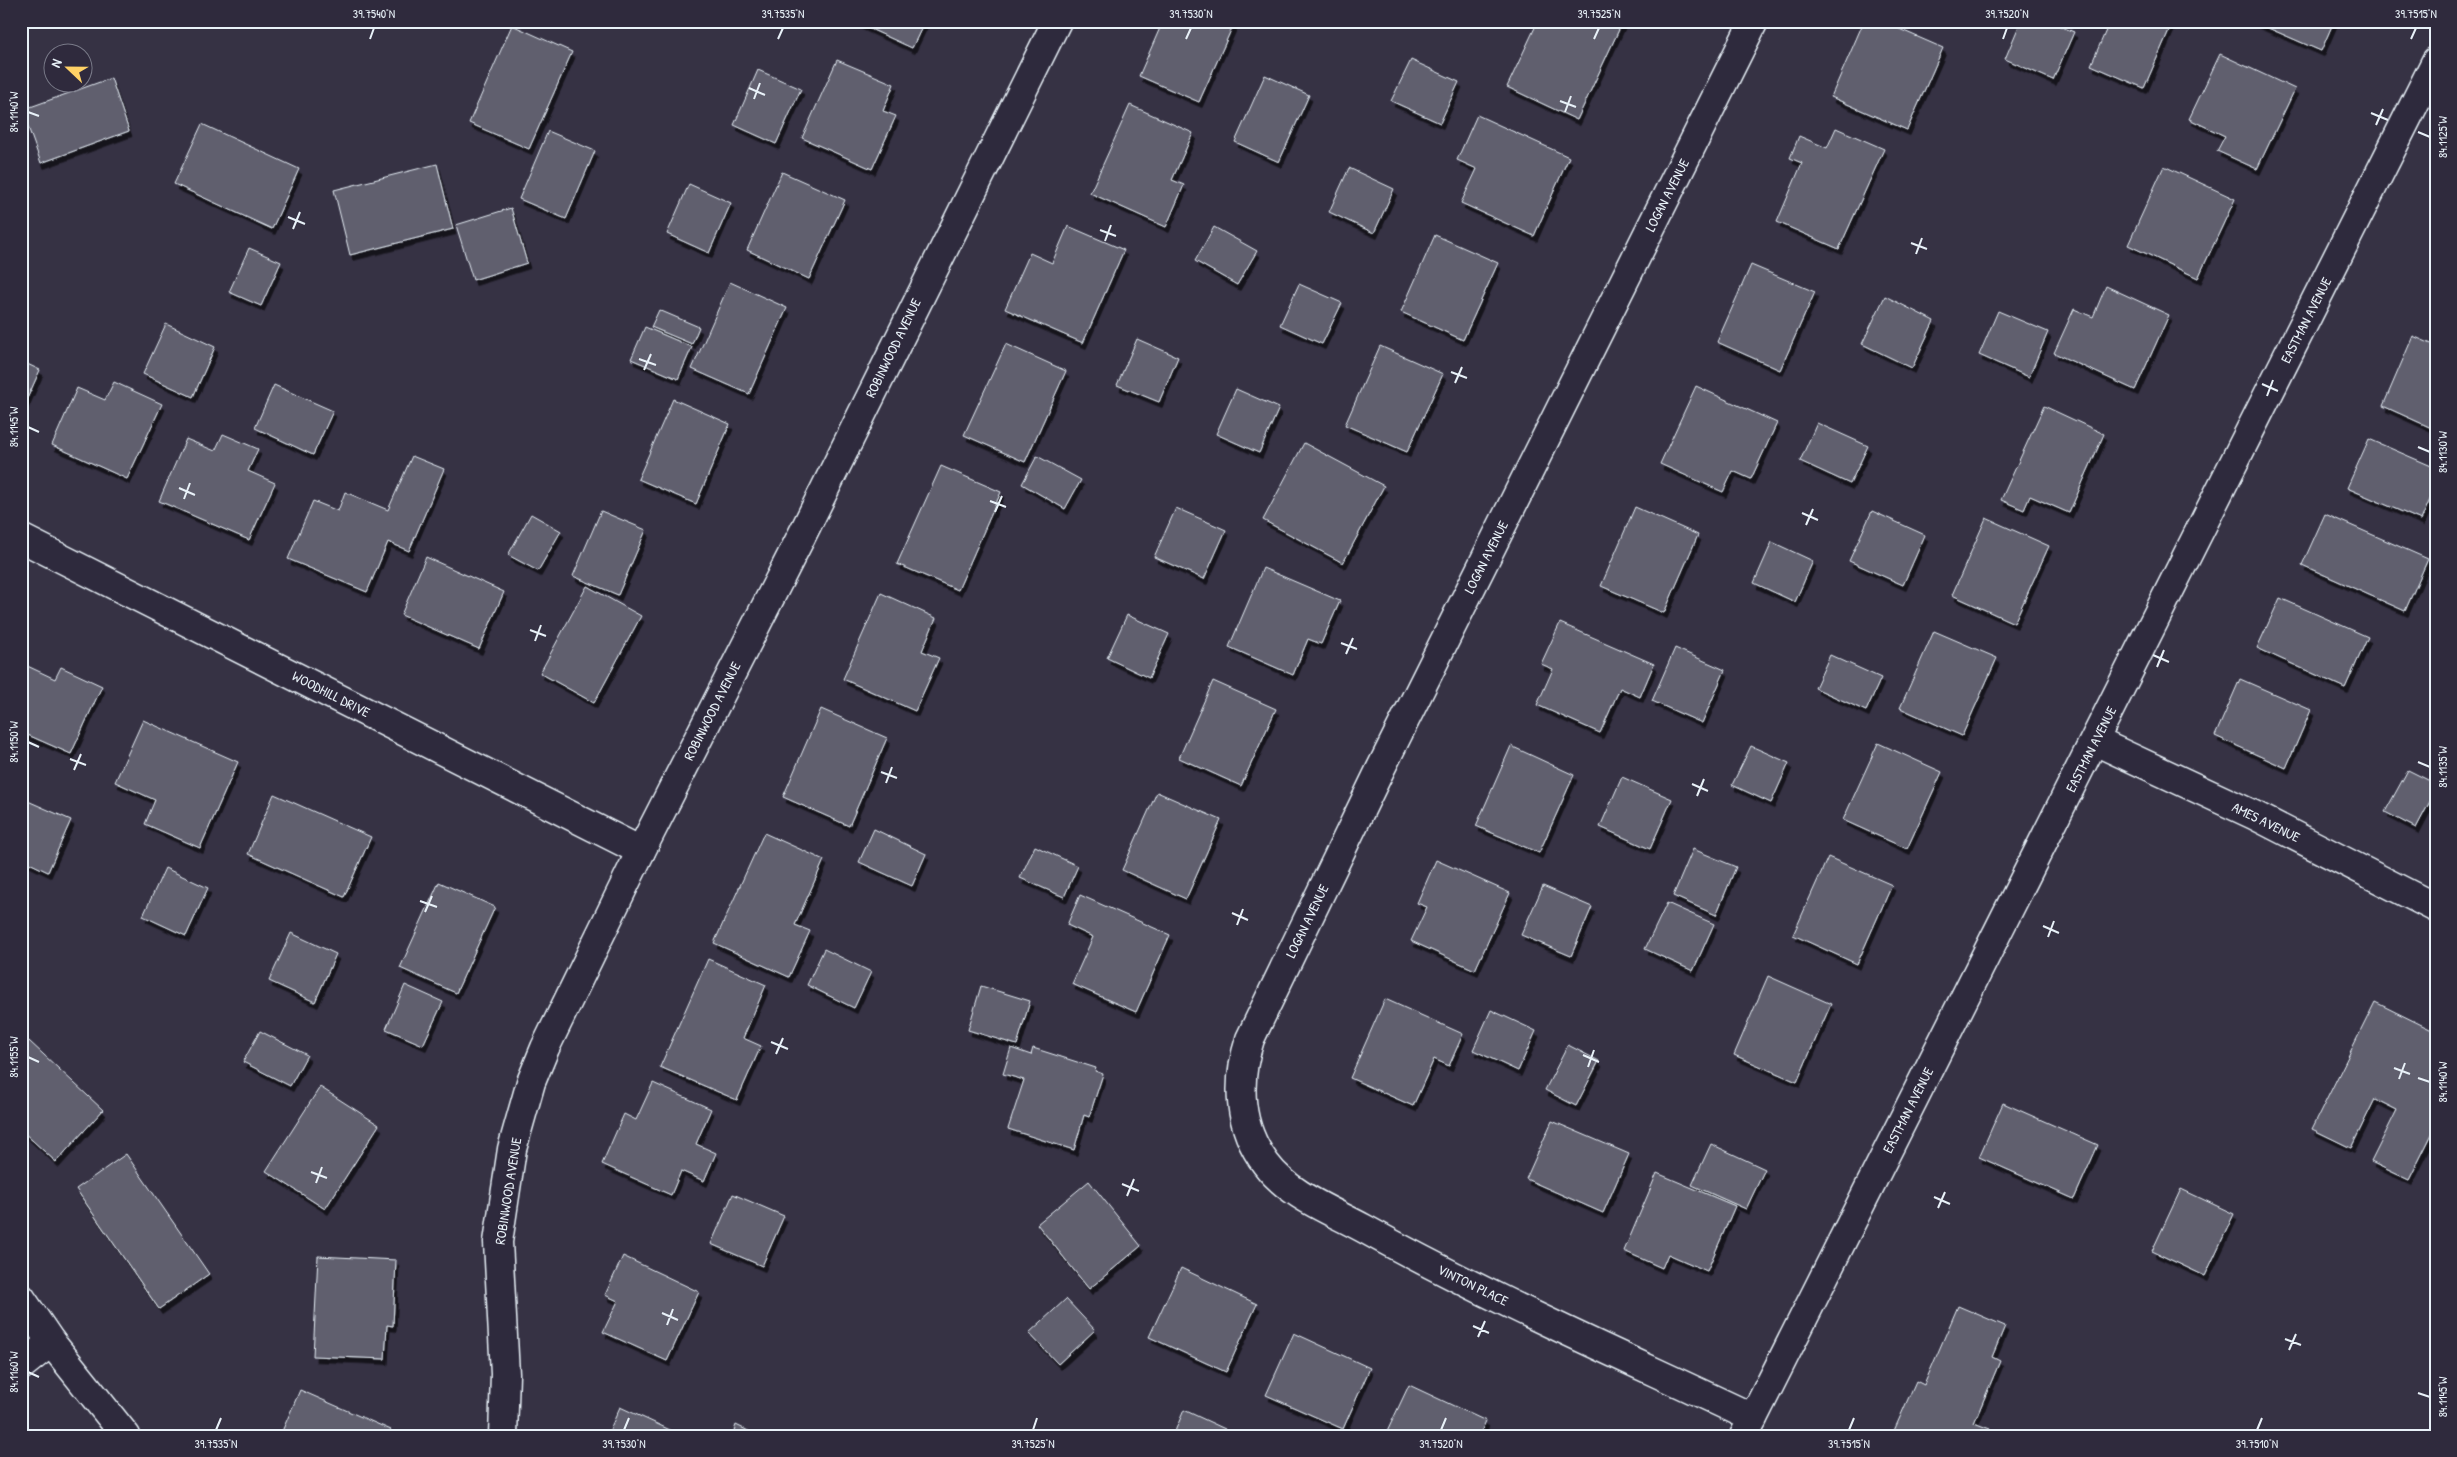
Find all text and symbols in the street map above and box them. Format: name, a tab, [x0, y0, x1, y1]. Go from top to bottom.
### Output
text: 39.7540°N	[353, 5, 395, 22]
text: 39.7535°N	[762, 5, 804, 22]
text: 39.7530°N	[1169, 5, 1213, 22]
text: 39.7525°N	[1577, 5, 1621, 22]
text: 39.7520°N	[1985, 5, 2029, 22]
text: 39.7515°N	[2395, 5, 2437, 22]
north arrow	[42, 42, 92, 92]
text: N	[45, 55, 66, 70]
text: 84.1140°W	[5, 91, 22, 133]
text: 84.1125°W	[2434, 115, 2451, 158]
street label: LOGAN AVENUE	[1640, 155, 1693, 234]
street label: EASTMAN AVENUE	[2276, 274, 2335, 366]
street label: ROBINWOOD AVENUE	[860, 295, 925, 401]
text: 84.1145°W	[5, 406, 22, 447]
text: 84.1130°W	[2434, 430, 2451, 473]
street label: LOGAN AVENUE	[1459, 517, 1512, 596]
street label: ROBINWOOD AVENUE	[679, 658, 745, 763]
street label: WOODHILL DRIVE	[289, 666, 373, 721]
street label: EASTMAN AVENUE	[2061, 703, 2120, 795]
text: 84.1150°W	[5, 721, 22, 763]
text: 84.1135°W	[2434, 746, 2451, 788]
street label: AMES AVENUE	[2229, 797, 2303, 846]
street label: LOGAN AVENUE	[1281, 881, 1333, 961]
text: 84.1155°W	[5, 1036, 22, 1078]
text: 84.1140°W	[2434, 1061, 2451, 1103]
street label: EASTMAN AVENUE	[1878, 1064, 1937, 1156]
street label: ROBINWOOD AVENUE	[490, 1136, 525, 1246]
street label: VINTON PLACE	[1435, 1259, 1512, 1310]
text: 84.1160°W	[5, 1351, 22, 1393]
text: 84.1145°W	[2434, 1376, 2451, 1417]
text: 39.7535°N	[195, 1435, 237, 1452]
text: 39.7530°N	[602, 1435, 646, 1452]
text: 39.7525°N	[1011, 1435, 1055, 1452]
text: 39.7520°N	[1419, 1435, 1463, 1452]
text: 39.7515°N	[1828, 1435, 1870, 1452]
text: 39.7510°N	[2236, 1435, 2278, 1452]

